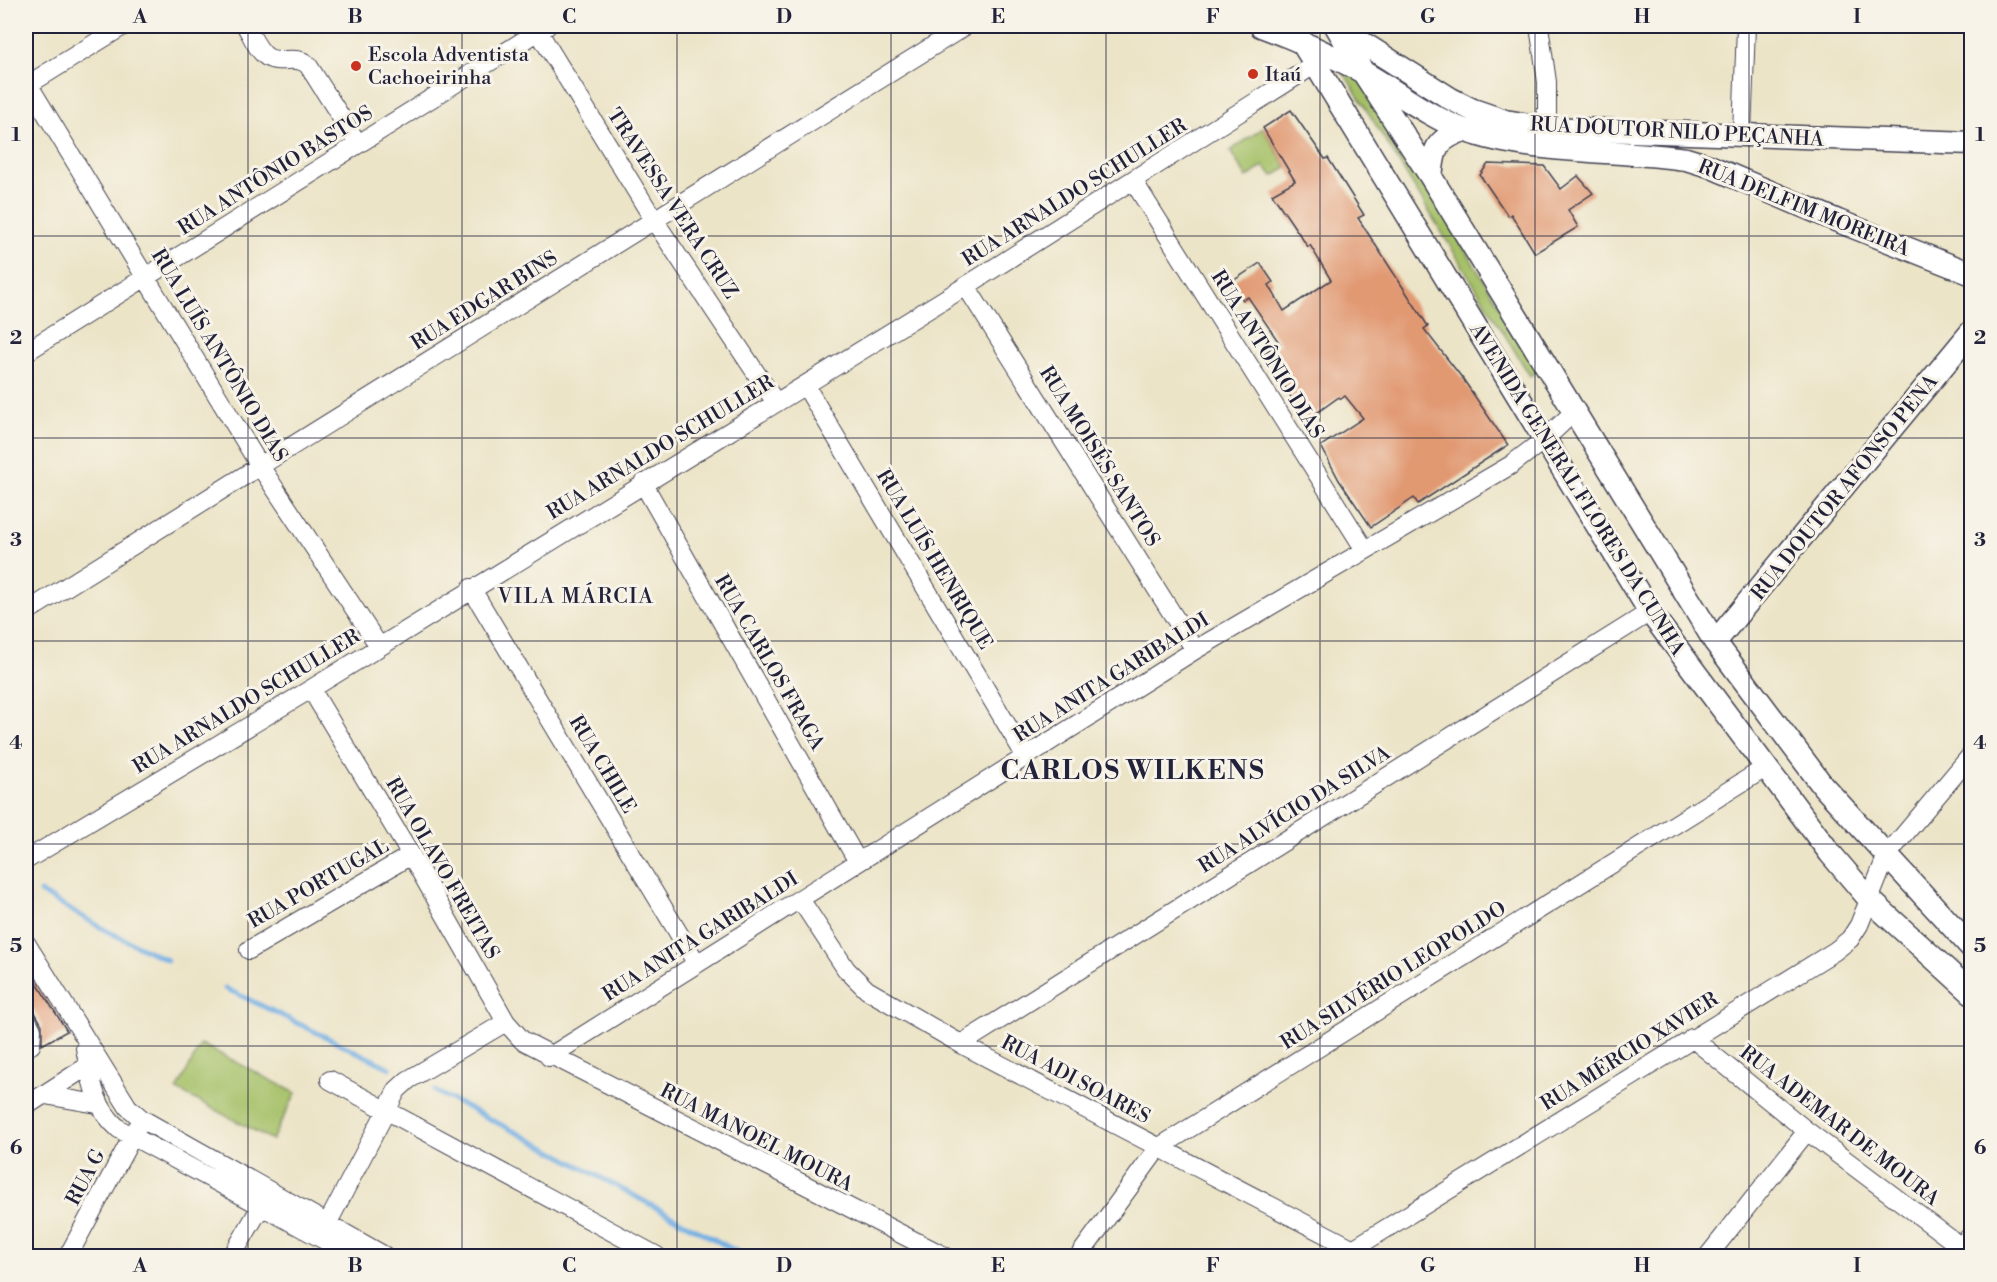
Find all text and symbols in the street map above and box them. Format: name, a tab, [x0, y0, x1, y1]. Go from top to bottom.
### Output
text: A	[132, 5, 148, 30]
text: B	[347, 5, 363, 30]
text: C	[562, 5, 576, 30]
text: D	[776, 5, 792, 30]
text: E	[991, 5, 1005, 30]
text: F	[1206, 5, 1220, 30]
text: G	[1420, 5, 1436, 30]
text: H	[1634, 5, 1651, 30]
text: I	[1853, 5, 1861, 30]
place label: Escola Adventista Cachoeirinha	[368, 43, 530, 91]
marker: Escola Adventista Cachoeirinha	[349, 59, 363, 73]
place label: Itaú	[1265, 63, 1302, 88]
marker: Itaú	[1246, 67, 1260, 81]
street label: RUA ANTÔNIO BASTOS	[173, 100, 378, 242]
street label: TRAVESSA VERA CRUZ	[601, 104, 743, 304]
street label: RUA DOUTOR NILO PEÇANHA	[1529, 112, 1826, 153]
street label: RUA ARNALDO SCHULLER	[958, 113, 1193, 273]
text: 1	[11, 123, 21, 148]
text: 1	[1975, 123, 1985, 148]
street label: RUA DELFIM MOREIRA	[1694, 154, 1914, 263]
street label: RUA LUÍS ANTÔNIO DIAS	[145, 244, 293, 467]
street label: RUA EDGAR BINS	[407, 246, 563, 356]
street label: RUA ANTÔNIO DIAS	[1205, 265, 1330, 444]
street label: AVENIDA GENERAL FLORES DA CUNHA	[1463, 318, 1691, 662]
text: 2	[10, 326, 22, 351]
text: 2	[1974, 326, 1986, 351]
street label: RUA MOISÉS SANTOS	[1033, 361, 1165, 552]
street label: RUA DOUTOR AFONSO PENA	[1746, 369, 1945, 606]
street label: RUA ARNALDO SCHULLER	[543, 370, 780, 526]
street label: RUA LUÍS HENRIQUE	[870, 465, 998, 654]
text: 3	[10, 528, 22, 553]
text: 3	[1974, 528, 1986, 553]
street label: RUA CARLOS FRAGA	[708, 571, 830, 756]
district label: VILA MÁRCIA	[497, 582, 654, 610]
street label: RUA ANITA GARIBALDI	[1010, 608, 1214, 749]
street label: RUA ARNALDO SCHULLER	[129, 624, 366, 780]
street label: RUA CHILE	[563, 711, 641, 818]
text: 4	[9, 731, 23, 756]
text: 4	[1973, 731, 1987, 756]
street label: RUA ALVÍCIO DA SILVA	[1194, 739, 1396, 880]
district label: CARLOS WILKENS	[1001, 755, 1265, 787]
street label: RUA OLAVO FREITAS	[379, 773, 504, 964]
street label: RUA PORTUGAL	[244, 834, 393, 935]
street label: RUA ANITA GARIBALDI	[599, 867, 803, 1008]
street label: RUA SILVÉRIO LEOPOLDO	[1276, 896, 1511, 1056]
text: 5	[10, 934, 22, 959]
text: 5	[1974, 934, 1986, 959]
street label: RUA MÉRCIO XAVIER	[1536, 986, 1724, 1117]
street label: RUA ADI SOARES	[996, 1030, 1154, 1130]
street label: RUA ADEMAR DE MOURA	[1734, 1040, 1945, 1213]
street label: RUA MANOEL MOURA	[656, 1079, 858, 1198]
text: 6	[10, 1136, 23, 1161]
text: 6	[1974, 1136, 1987, 1161]
street label: RUA G	[61, 1145, 112, 1210]
text: A	[132, 1254, 148, 1279]
text: B	[347, 1254, 363, 1279]
text: C	[562, 1254, 576, 1279]
text: D	[776, 1254, 792, 1279]
text: E	[991, 1254, 1005, 1279]
text: F	[1206, 1254, 1220, 1279]
text: G	[1420, 1254, 1436, 1279]
text: H	[1634, 1254, 1651, 1279]
text: I	[1853, 1254, 1861, 1279]

